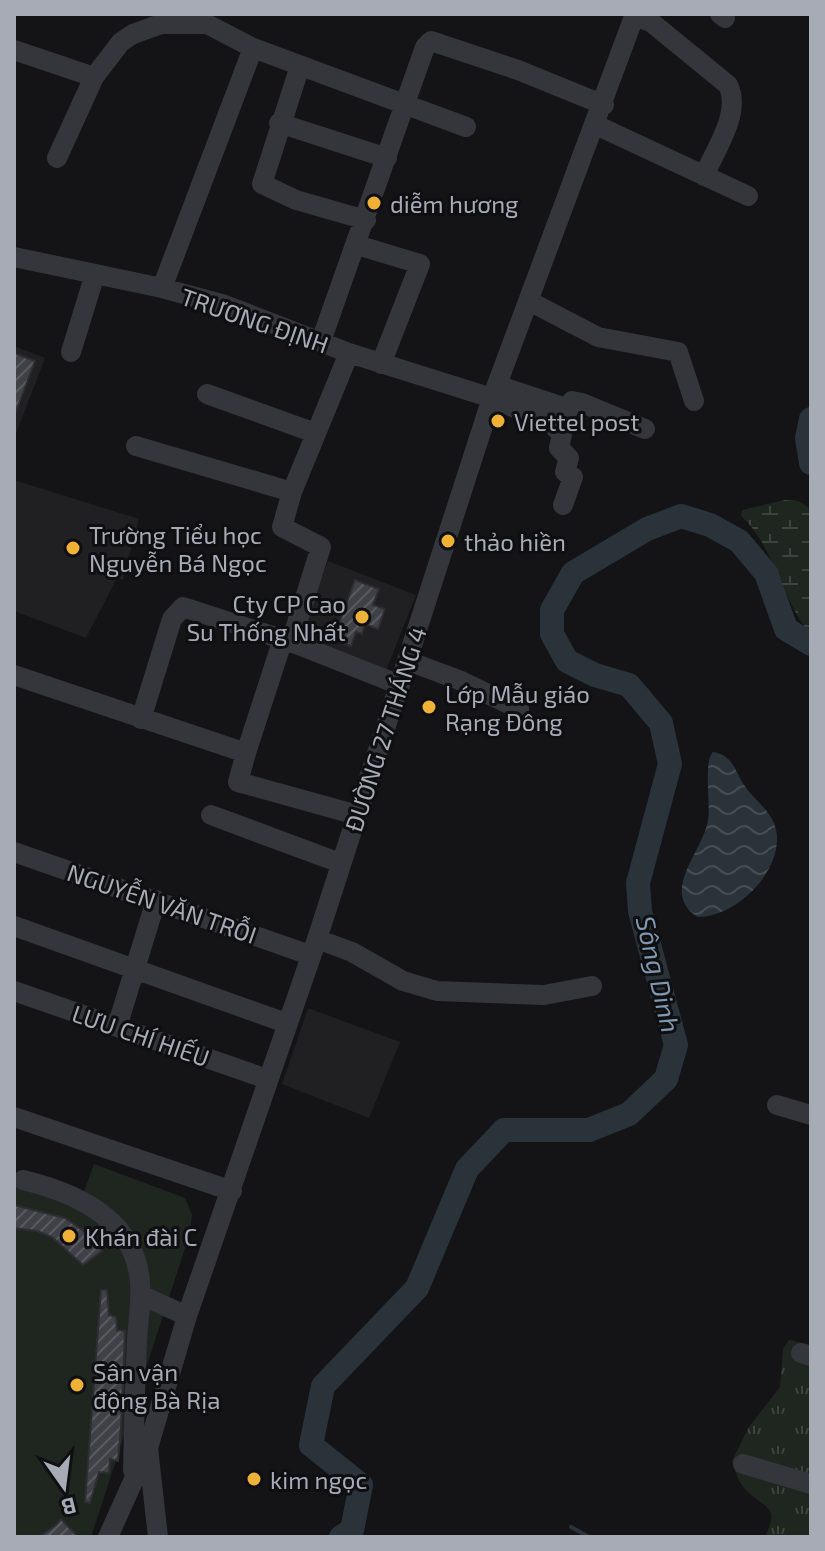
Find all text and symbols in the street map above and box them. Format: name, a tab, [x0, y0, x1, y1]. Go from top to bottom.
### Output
place label: diễm hương	[390, 189, 518, 218]
marker: diễm hương	[365, 194, 383, 212]
street label: TRƯƠNG ĐỊNH	[177, 281, 333, 359]
place label: Viettel post	[514, 407, 639, 436]
marker: Viettel post	[489, 412, 507, 430]
place label: Trường Tiểu học Nguyễn Bá Ngọc	[89, 520, 267, 577]
place label: thảo hiền	[464, 527, 566, 556]
marker: thảo hiền	[439, 532, 457, 550]
marker: Trường Tiểu học Nguyễn Bá Ngọc	[64, 539, 82, 557]
place label: Cty CP Cao Su Thống Nhất	[187, 589, 346, 646]
marker: Cty CP Cao Su Thống Nhất	[353, 608, 371, 626]
street label: ĐƯỜNG 27 THÁNG 4	[338, 623, 432, 835]
place label: Lớp Mẫu giáo Rạng Đông	[445, 679, 590, 736]
marker: Lớp Mẫu giáo Rạng Đông	[420, 698, 438, 716]
street label: NGUYỄN VĂN TRỖI	[64, 856, 261, 949]
water label: Sông Dinh	[631, 913, 687, 1035]
street label: LƯU CHÍ HIẾU	[69, 997, 214, 1072]
place label: Khán đài C	[85, 1222, 197, 1251]
marker: Khán đài C	[60, 1227, 78, 1245]
place label: Sân vận động Bà Rịa	[93, 1357, 220, 1414]
marker: Sân vận động Bà Rịa	[68, 1376, 86, 1394]
north arrow	[24, 1447, 104, 1527]
place label: kim ngọc	[270, 1465, 367, 1494]
marker: kim ngọc	[245, 1470, 263, 1488]
text: B	[59, 1493, 79, 1522]

